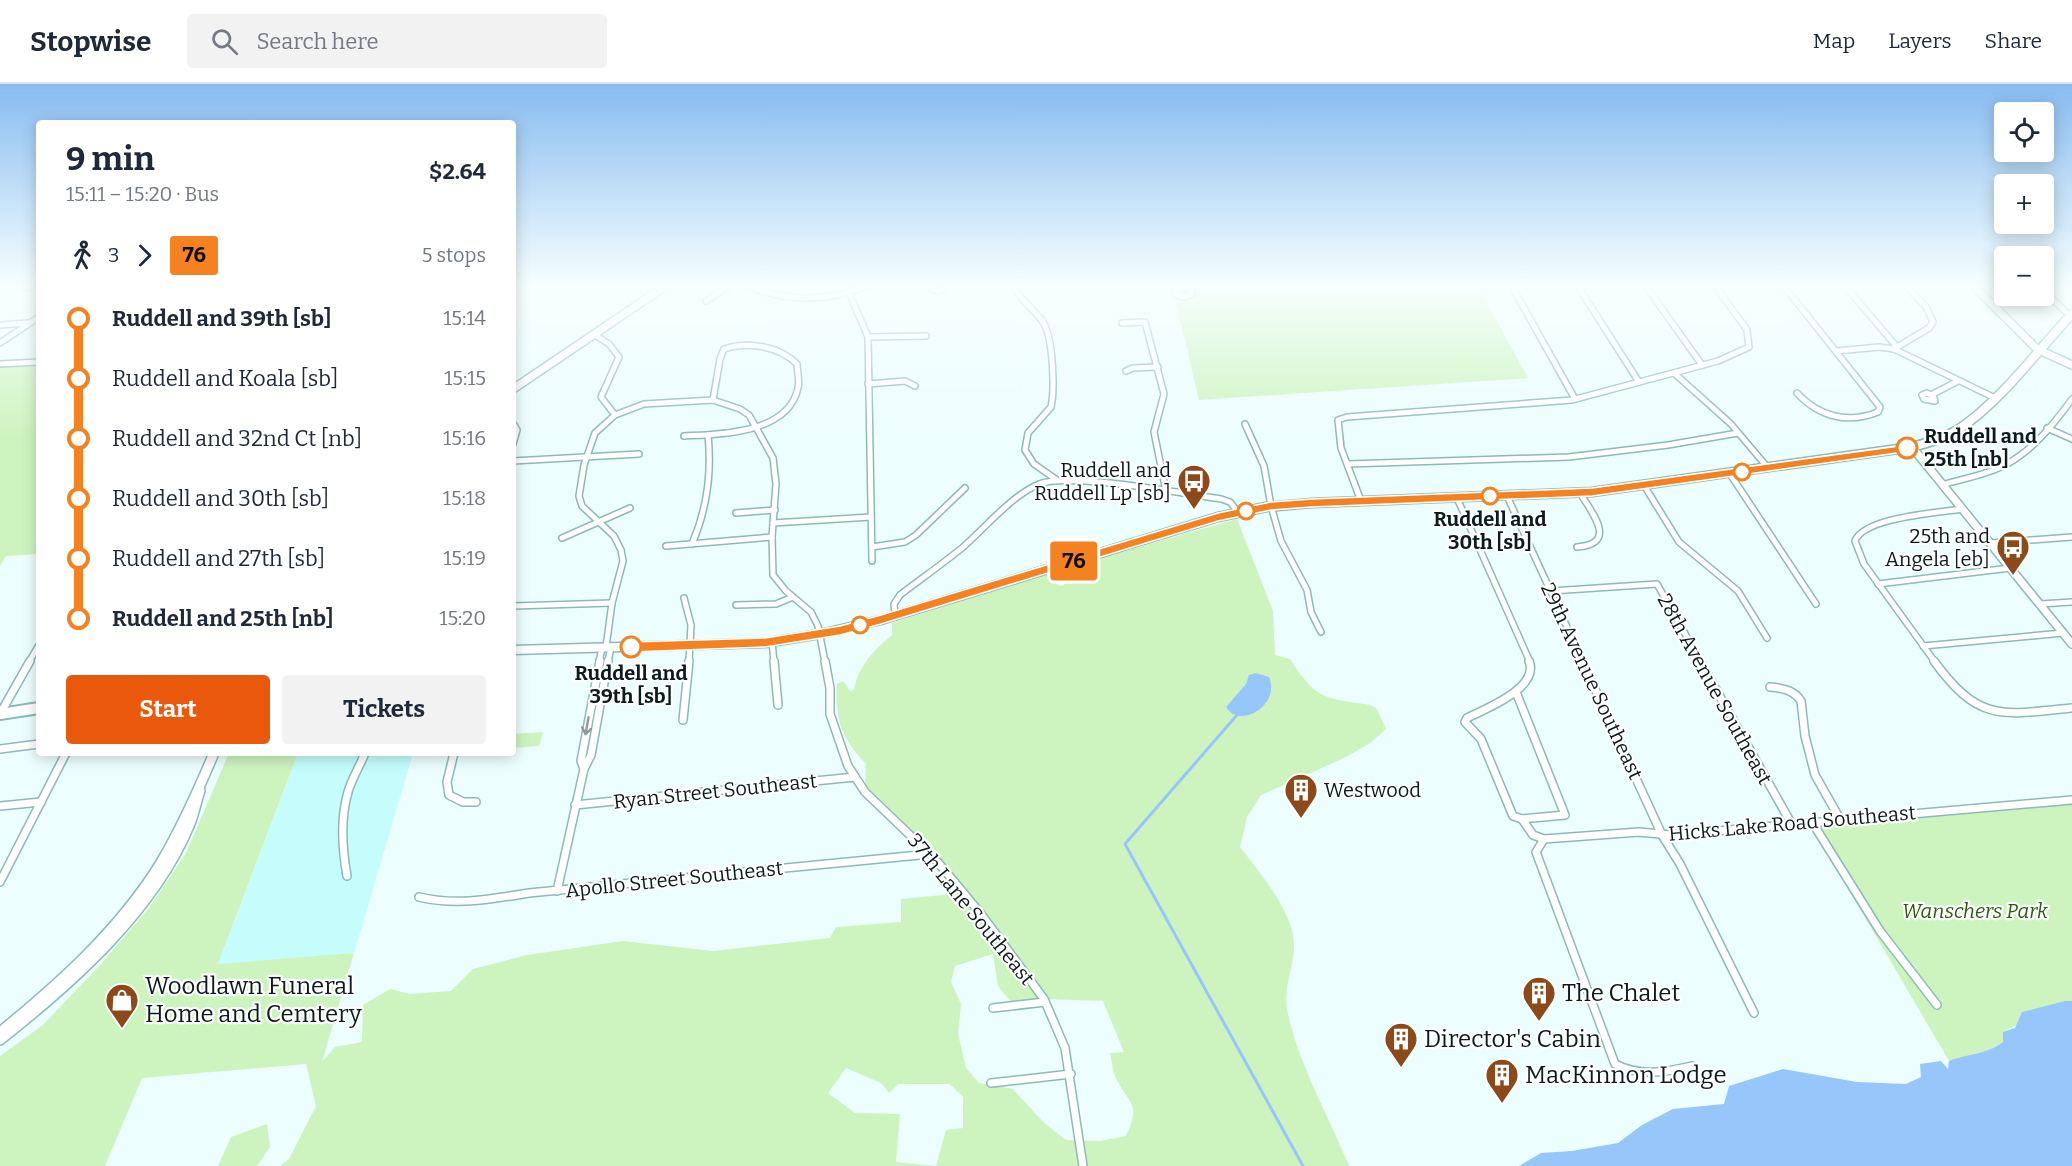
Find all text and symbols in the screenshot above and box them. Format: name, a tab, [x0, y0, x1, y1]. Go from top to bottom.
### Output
search box	[187, 14, 607, 68]
text: Stopwise	[30, 25, 151, 58]
icon: search	[208, 25, 241, 58]
text: Search here	[256, 28, 379, 55]
text: Map	[1813, 28, 1855, 54]
text: Layers	[1888, 28, 1952, 54]
text: Share	[1985, 28, 2042, 54]
map controls	[1994, 102, 2054, 306]
button: locate	[1994, 102, 2054, 162]
text: 9 min	[66, 139, 155, 179]
text: $2.64	[429, 158, 486, 185]
button: +	[1994, 174, 2054, 234]
text: 15:11 – 15:20 · Bus	[66, 182, 219, 206]
icon: walk	[66, 239, 99, 272]
icon: forward	[128, 239, 161, 272]
text: 76	[182, 242, 206, 268]
text: 3	[108, 243, 119, 267]
text: 5 stops	[422, 243, 486, 267]
button: −	[1994, 246, 2054, 306]
text: Ruddell and 39th [sb]	[112, 305, 332, 332]
text: 15:14	[443, 306, 486, 330]
text: Ruddell and Koala [sb]	[112, 365, 339, 392]
text: 15:15	[444, 366, 486, 390]
place label: Ruddell and 25th [nb]	[1924, 424, 2037, 471]
text: Ruddell and 32nd Ct [nb]	[112, 425, 362, 452]
text: 15:16	[443, 426, 486, 450]
marker: Ruddell and 25th [nb]	[1896, 437, 1918, 459]
place label: Ruddell and Ruddell Lp [sb]	[1034, 458, 1171, 505]
bus stop icon: Ruddell and Ruddell Lp [sb]	[1176, 463, 1212, 510]
unlabelled marker	[1733, 463, 1751, 481]
text: Ruddell and 30th [sb]	[112, 485, 329, 512]
text: 15:18	[443, 486, 486, 510]
marker: Ruddell and 30th [sb]	[1481, 487, 1499, 505]
unlabelled marker	[1237, 502, 1255, 520]
place label: Ruddell and 30th [sb]	[1433, 507, 1547, 554]
place label: 25th and Angela [eb]	[1885, 524, 1990, 571]
bus stop icon: 25th and Angela [eb]	[1995, 529, 2031, 576]
line badge: 76	[1047, 542, 1101, 580]
text: Ruddell and 27th [sb]	[112, 545, 325, 572]
text: 15:19	[443, 546, 486, 570]
text: 76	[1062, 548, 1086, 574]
street label: 29th Avenue Southeast	[1536, 579, 1648, 783]
street label: 28th Avenue Southeast	[1653, 589, 1777, 789]
text: Ruddell and 25th [nb]	[112, 605, 334, 632]
text: 15:20	[439, 606, 486, 630]
unlabelled marker	[851, 616, 869, 634]
marker: Ruddell and 39th [sb]	[620, 636, 642, 658]
place label: Ruddell and 39th [sb]	[574, 661, 688, 708]
button: Start	[66, 675, 270, 744]
button: Tickets	[282, 675, 486, 744]
one-way arrow	[582, 715, 593, 735]
street label: Ryan Street Southeast	[612, 768, 818, 814]
building icon: Westwood	[1283, 772, 1319, 819]
place label: Westwood	[1324, 778, 1421, 802]
street label: Hicks Lake Road Southeast	[1667, 800, 1917, 846]
street label: 37th Lane Southeast	[903, 828, 1039, 990]
street label: Apollo Street Southeast	[564, 856, 784, 902]
park label: Wanschers Park	[1902, 899, 2048, 923]
place label: Woodlawn Funeral Home and Cemtery	[145, 972, 362, 1028]
building icon: The Chalet	[1521, 975, 1557, 1022]
place label: The Chalet	[1562, 979, 1680, 1007]
shop icon: Woodlawn Funeral Home and Cemtery	[104, 982, 140, 1029]
building icon: Director's Cabin	[1383, 1021, 1419, 1068]
place label: Director's Cabin	[1424, 1025, 1601, 1053]
building icon: MacKinnon Lodge	[1484, 1057, 1520, 1104]
place label: MacKinnon Lodge	[1525, 1061, 1727, 1089]

